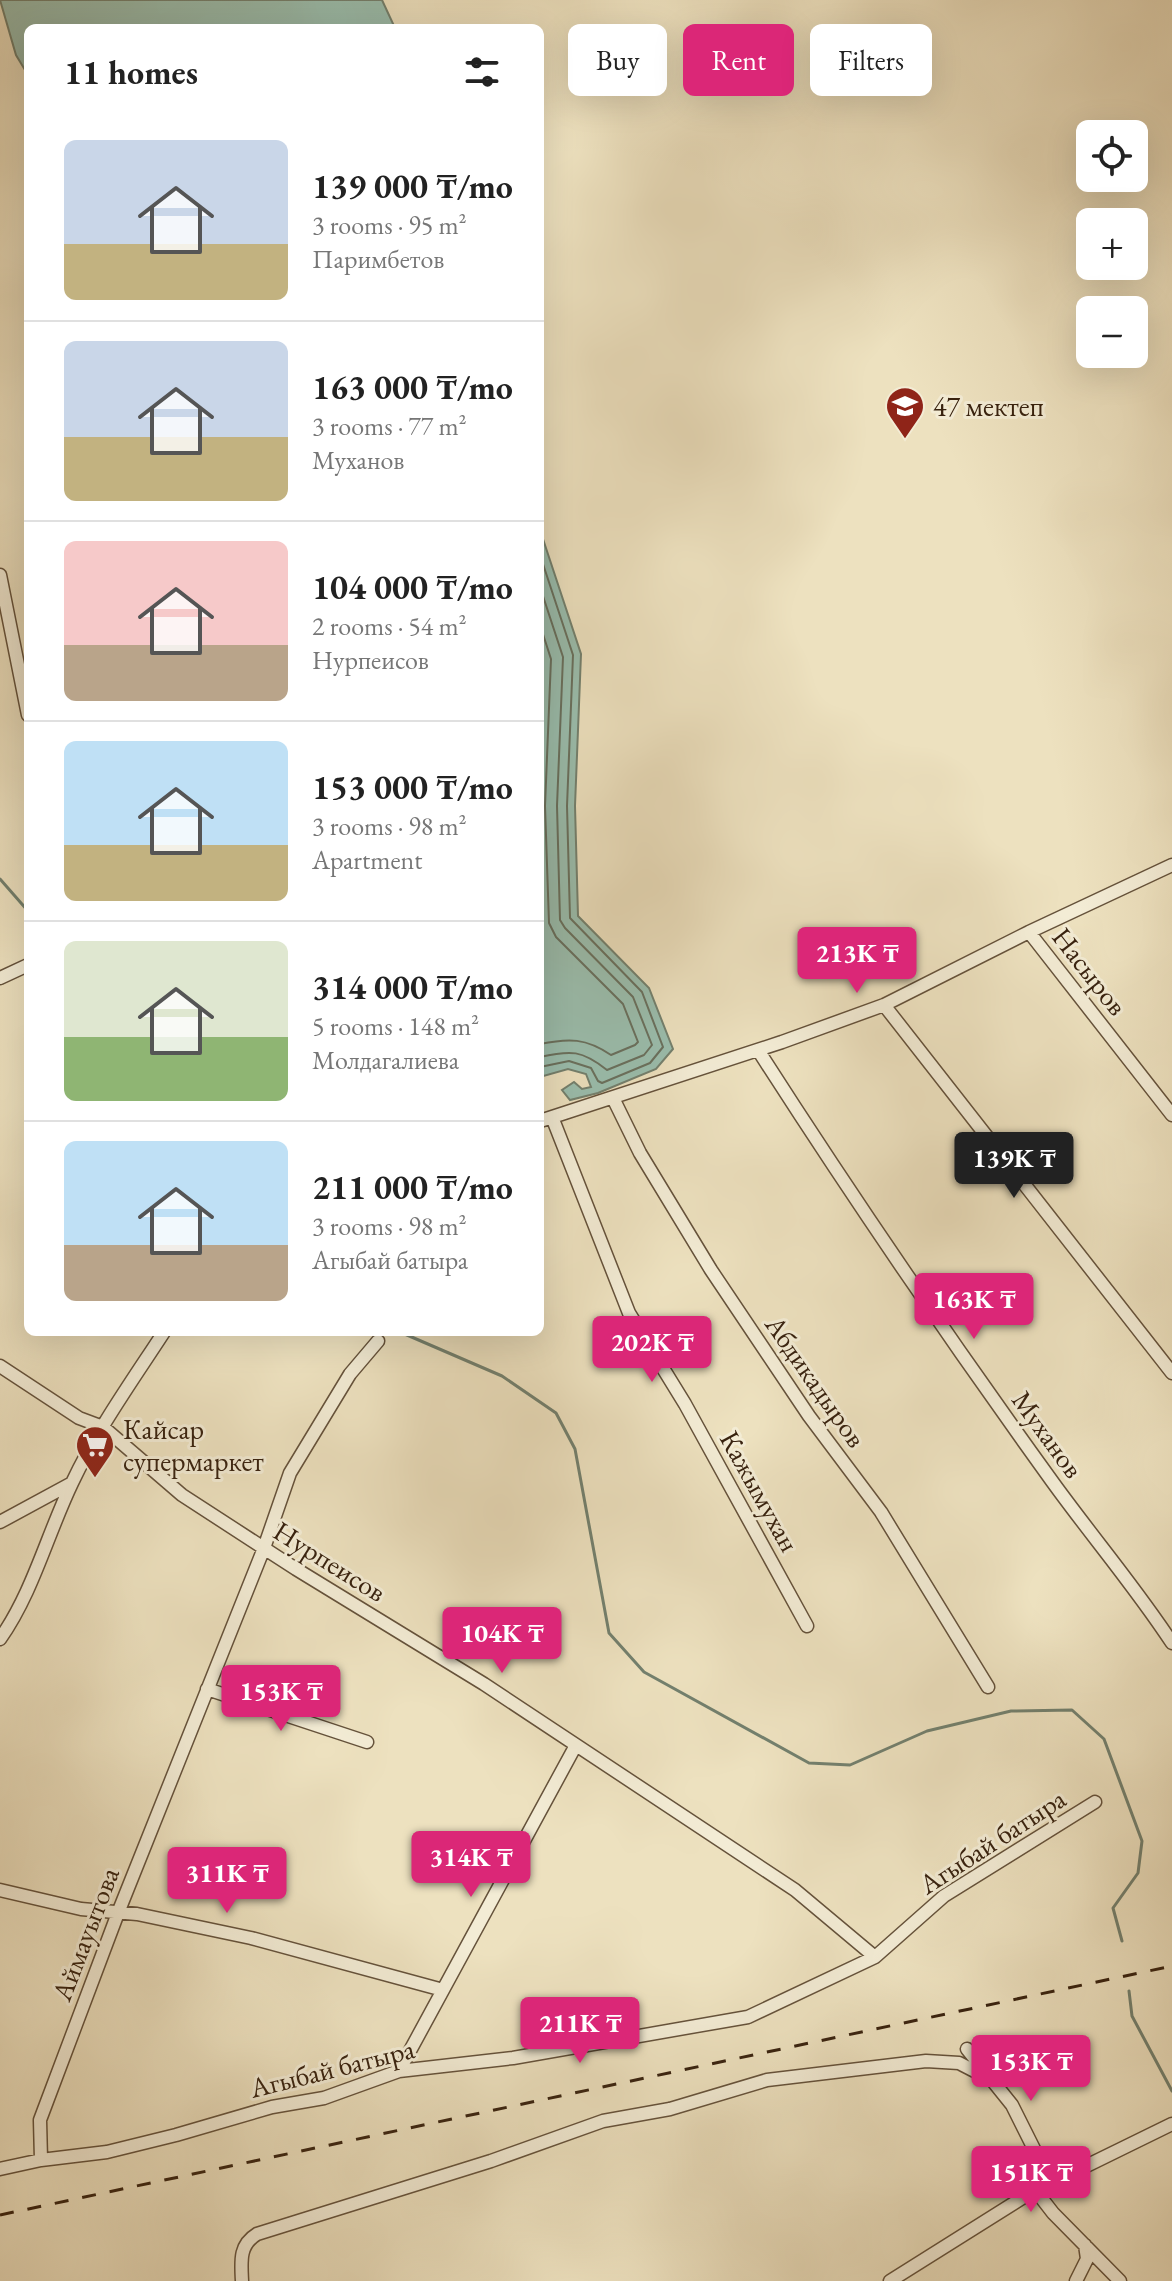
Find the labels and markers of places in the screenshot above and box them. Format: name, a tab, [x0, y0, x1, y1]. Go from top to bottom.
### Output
school or university icon: 47 мектеп	[884, 385, 926, 440]
place label: 47 мектеп	[933, 388, 1044, 424]
pin: 213K ₸	[792, 927, 922, 995]
pin: 139K ₸	[949, 1132, 1079, 1200]
pin: 163K ₸	[909, 1273, 1039, 1341]
pin: 202K ₸	[587, 1316, 717, 1384]
place label: Кайсар супермаркет	[123, 1411, 264, 1479]
supermarket icon: Кайсар супермаркет	[74, 1424, 116, 1479]
pin: 104K ₸	[437, 1607, 567, 1675]
pin: 153K ₸	[216, 1665, 346, 1733]
pin: 314K ₸	[406, 1831, 536, 1899]
pin: 311K ₸	[162, 1847, 292, 1915]
pin: 211K ₸	[515, 1997, 645, 2065]
pin: 153K ₸	[966, 2035, 1096, 2103]
pin: 151K ₸	[966, 2146, 1096, 2214]

